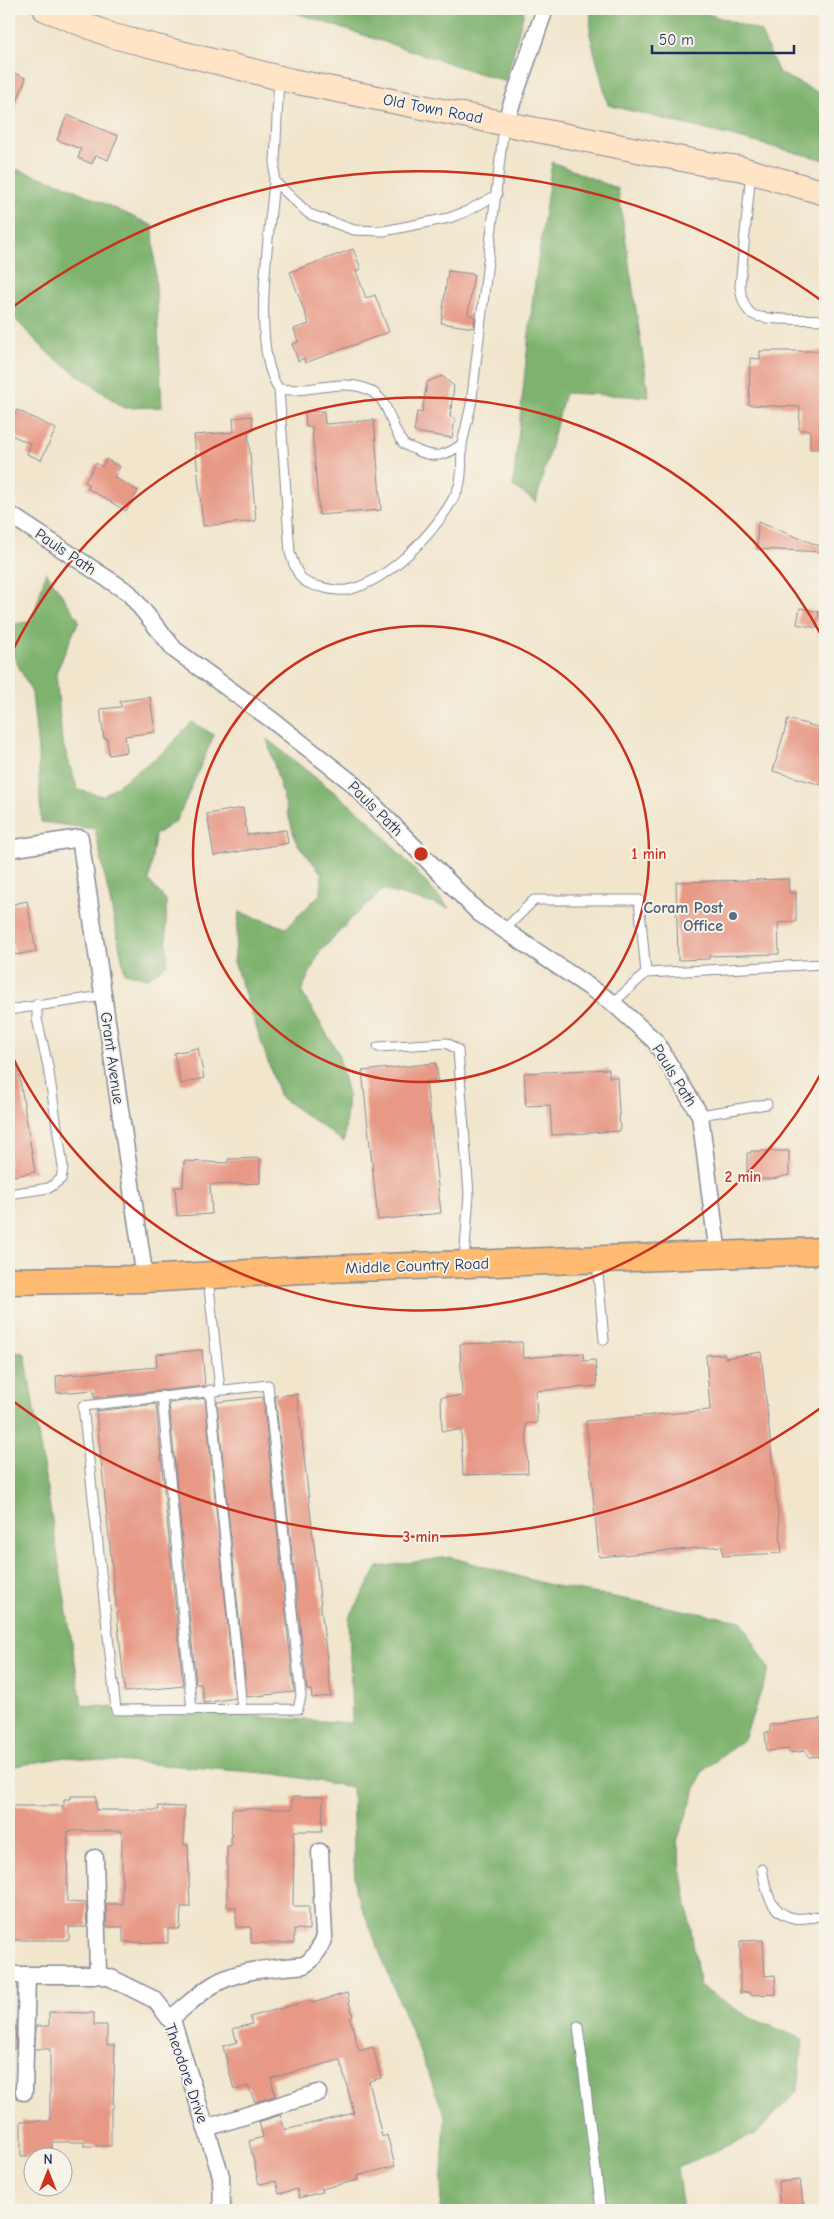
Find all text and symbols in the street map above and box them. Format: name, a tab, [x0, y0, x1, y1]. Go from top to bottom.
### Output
scale bar	[652, 22, 794, 54]
text: 50 m	[659, 31, 694, 49]
street label: Old Town Road	[381, 90, 484, 127]
street label: Pauls Path	[31, 525, 99, 579]
street label: Pauls Path	[344, 778, 406, 840]
centre of rings	[412, 845, 430, 863]
text: 1 min	[632, 845, 666, 863]
place label: Coram Post Office	[643, 899, 724, 935]
marker: Coram Post Office	[727, 910, 739, 922]
street label: Grant Avenue	[97, 1011, 127, 1106]
street label: Pauls Path	[648, 1041, 700, 1110]
text: 2 min	[725, 1168, 761, 1186]
street label: Middle Country Road	[345, 1254, 489, 1278]
text: 3 min	[403, 1528, 439, 1546]
street label: Theodore Drive	[161, 2021, 212, 2126]
north arrow	[22, 2146, 72, 2196]
text: N	[43, 2151, 53, 2168]

